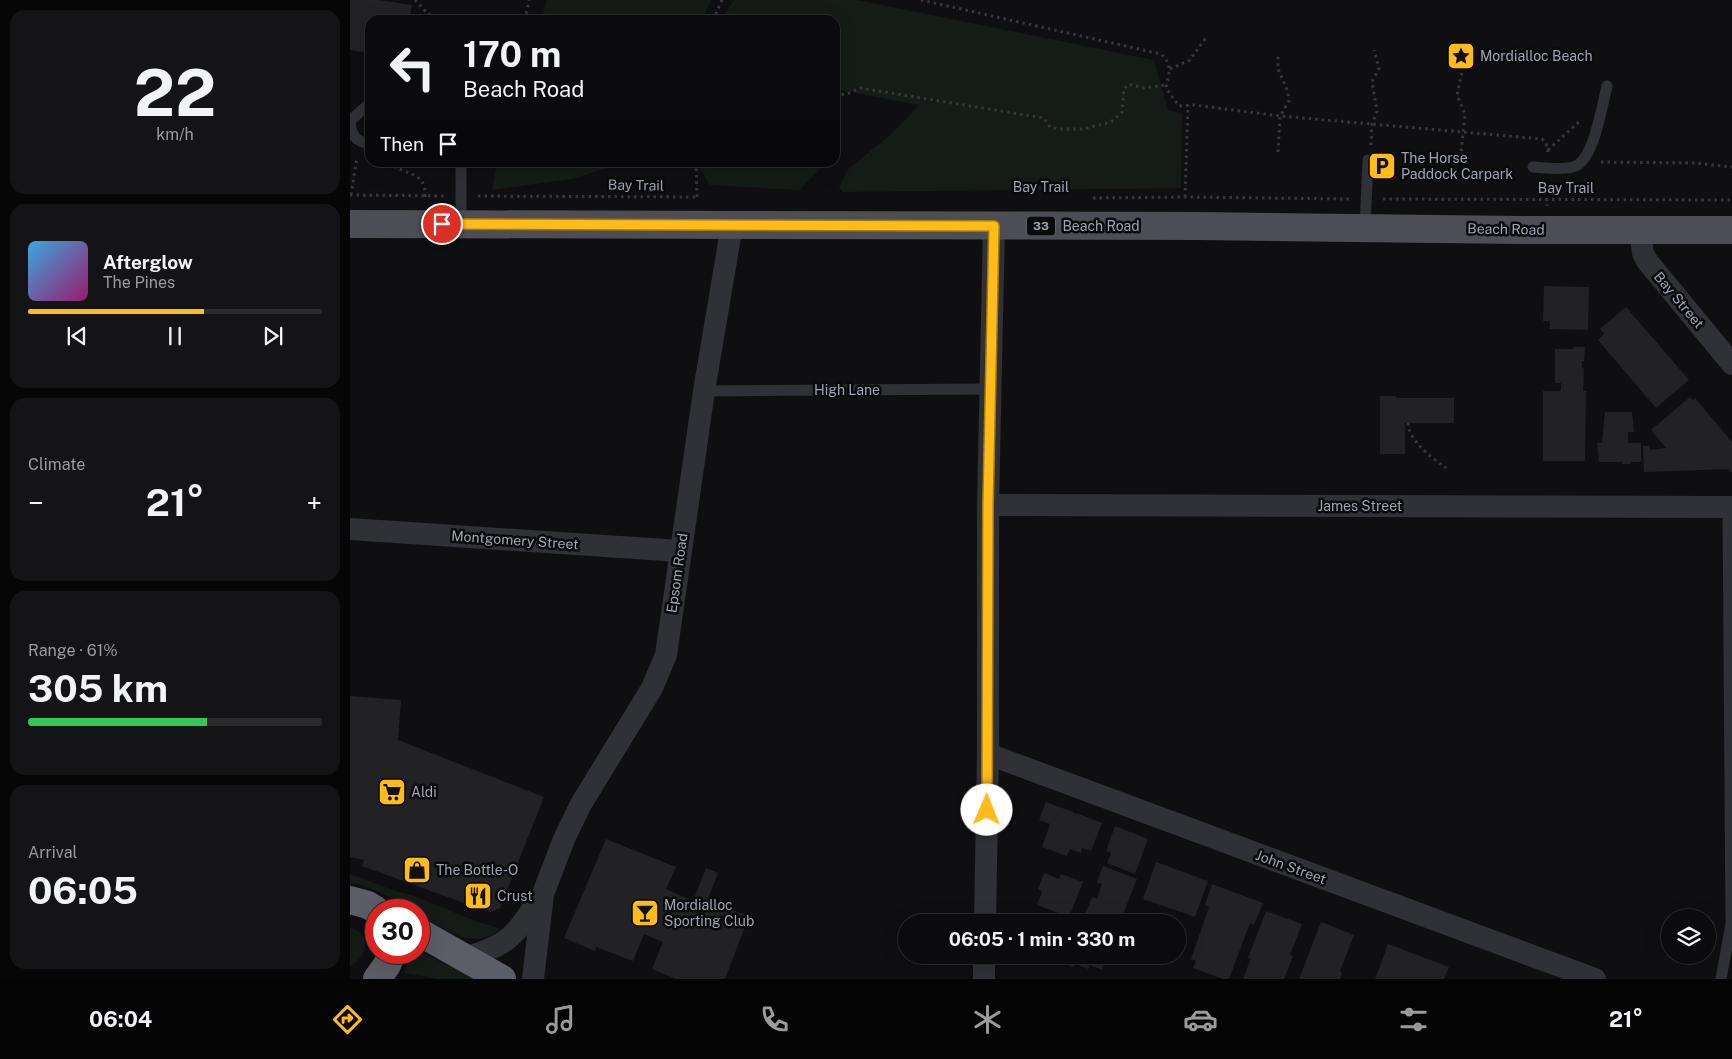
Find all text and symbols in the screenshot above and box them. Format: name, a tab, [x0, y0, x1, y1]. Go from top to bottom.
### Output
text: 170 m	[463, 34, 561, 75]
icon: left	[380, 35, 445, 100]
place icon: Mordialloc Beach	[1446, 41, 1476, 71]
place label: Mordialloc Beach	[1480, 48, 1593, 64]
text: 22	[134, 54, 216, 131]
text: Beach Road	[463, 76, 584, 102]
text: km/h	[156, 125, 194, 144]
icon: arrive	[434, 130, 462, 158]
text: Then	[380, 133, 424, 155]
place label: The Horse Paddock Carpark	[1401, 150, 1513, 182]
parking icon: The Horse Paddock Carpark	[1367, 151, 1397, 181]
street label: Bay Trail	[608, 177, 664, 193]
street label: Bay Trail	[1013, 179, 1069, 195]
street label: Bay Trail	[1538, 180, 1594, 196]
pin	[421, 203, 463, 245]
icon: arrive	[428, 210, 456, 238]
road number: 33	[1027, 217, 1055, 236]
street label: Beach Road	[1062, 218, 1140, 234]
street label: Beach Road	[1467, 220, 1545, 238]
text: Afterglow	[103, 251, 193, 273]
street label: Bay Street	[1651, 269, 1707, 331]
text: The Pines	[103, 273, 175, 292]
icon: previous	[63, 322, 91, 350]
icon: pause	[161, 322, 189, 350]
icon: next	[259, 322, 287, 350]
street label: High Lane	[814, 382, 880, 398]
text: Climate	[28, 455, 85, 474]
text: 21°	[146, 480, 204, 525]
text: −	[28, 486, 44, 519]
text: +	[306, 486, 322, 519]
street label: James Street	[1318, 498, 1402, 514]
street label: Montgomery Street	[451, 528, 579, 552]
street label: Epsom Road	[663, 532, 691, 614]
text: Range · 61%	[28, 641, 118, 660]
text: 305 km	[28, 666, 168, 711]
supermarket icon: Aldi	[377, 777, 407, 807]
position arrow	[960, 783, 1012, 835]
place label: Aldi	[411, 784, 437, 800]
text: Arrival	[28, 843, 77, 862]
street label: John Street	[1254, 847, 1328, 887]
shop icon: The Bottle-O	[402, 855, 432, 885]
place label: The Bottle-O	[436, 862, 518, 878]
text: 06:05	[28, 868, 138, 913]
restaurant icon: Crust	[463, 881, 493, 911]
place label: Crust	[497, 888, 533, 904]
place label: Mordialloc Sporting Club	[664, 897, 754, 929]
bar icon: Mordialloc Sporting Club	[630, 898, 660, 928]
speed limit sign: 30	[365, 899, 430, 964]
map controls	[1661, 909, 1716, 964]
button: layers	[1661, 909, 1716, 964]
text: 06:05 · 1 min · 330 m	[949, 928, 1135, 950]
icon: directions	[330, 1002, 365, 1037]
icon: music	[543, 1002, 578, 1037]
icon: phone	[757, 1002, 792, 1037]
icon: climate	[970, 1002, 1005, 1037]
icon: car	[1183, 1002, 1218, 1037]
icon: filters	[1396, 1002, 1431, 1037]
text: 06:04	[89, 1006, 152, 1032]
text: 21°	[1609, 1006, 1643, 1032]

